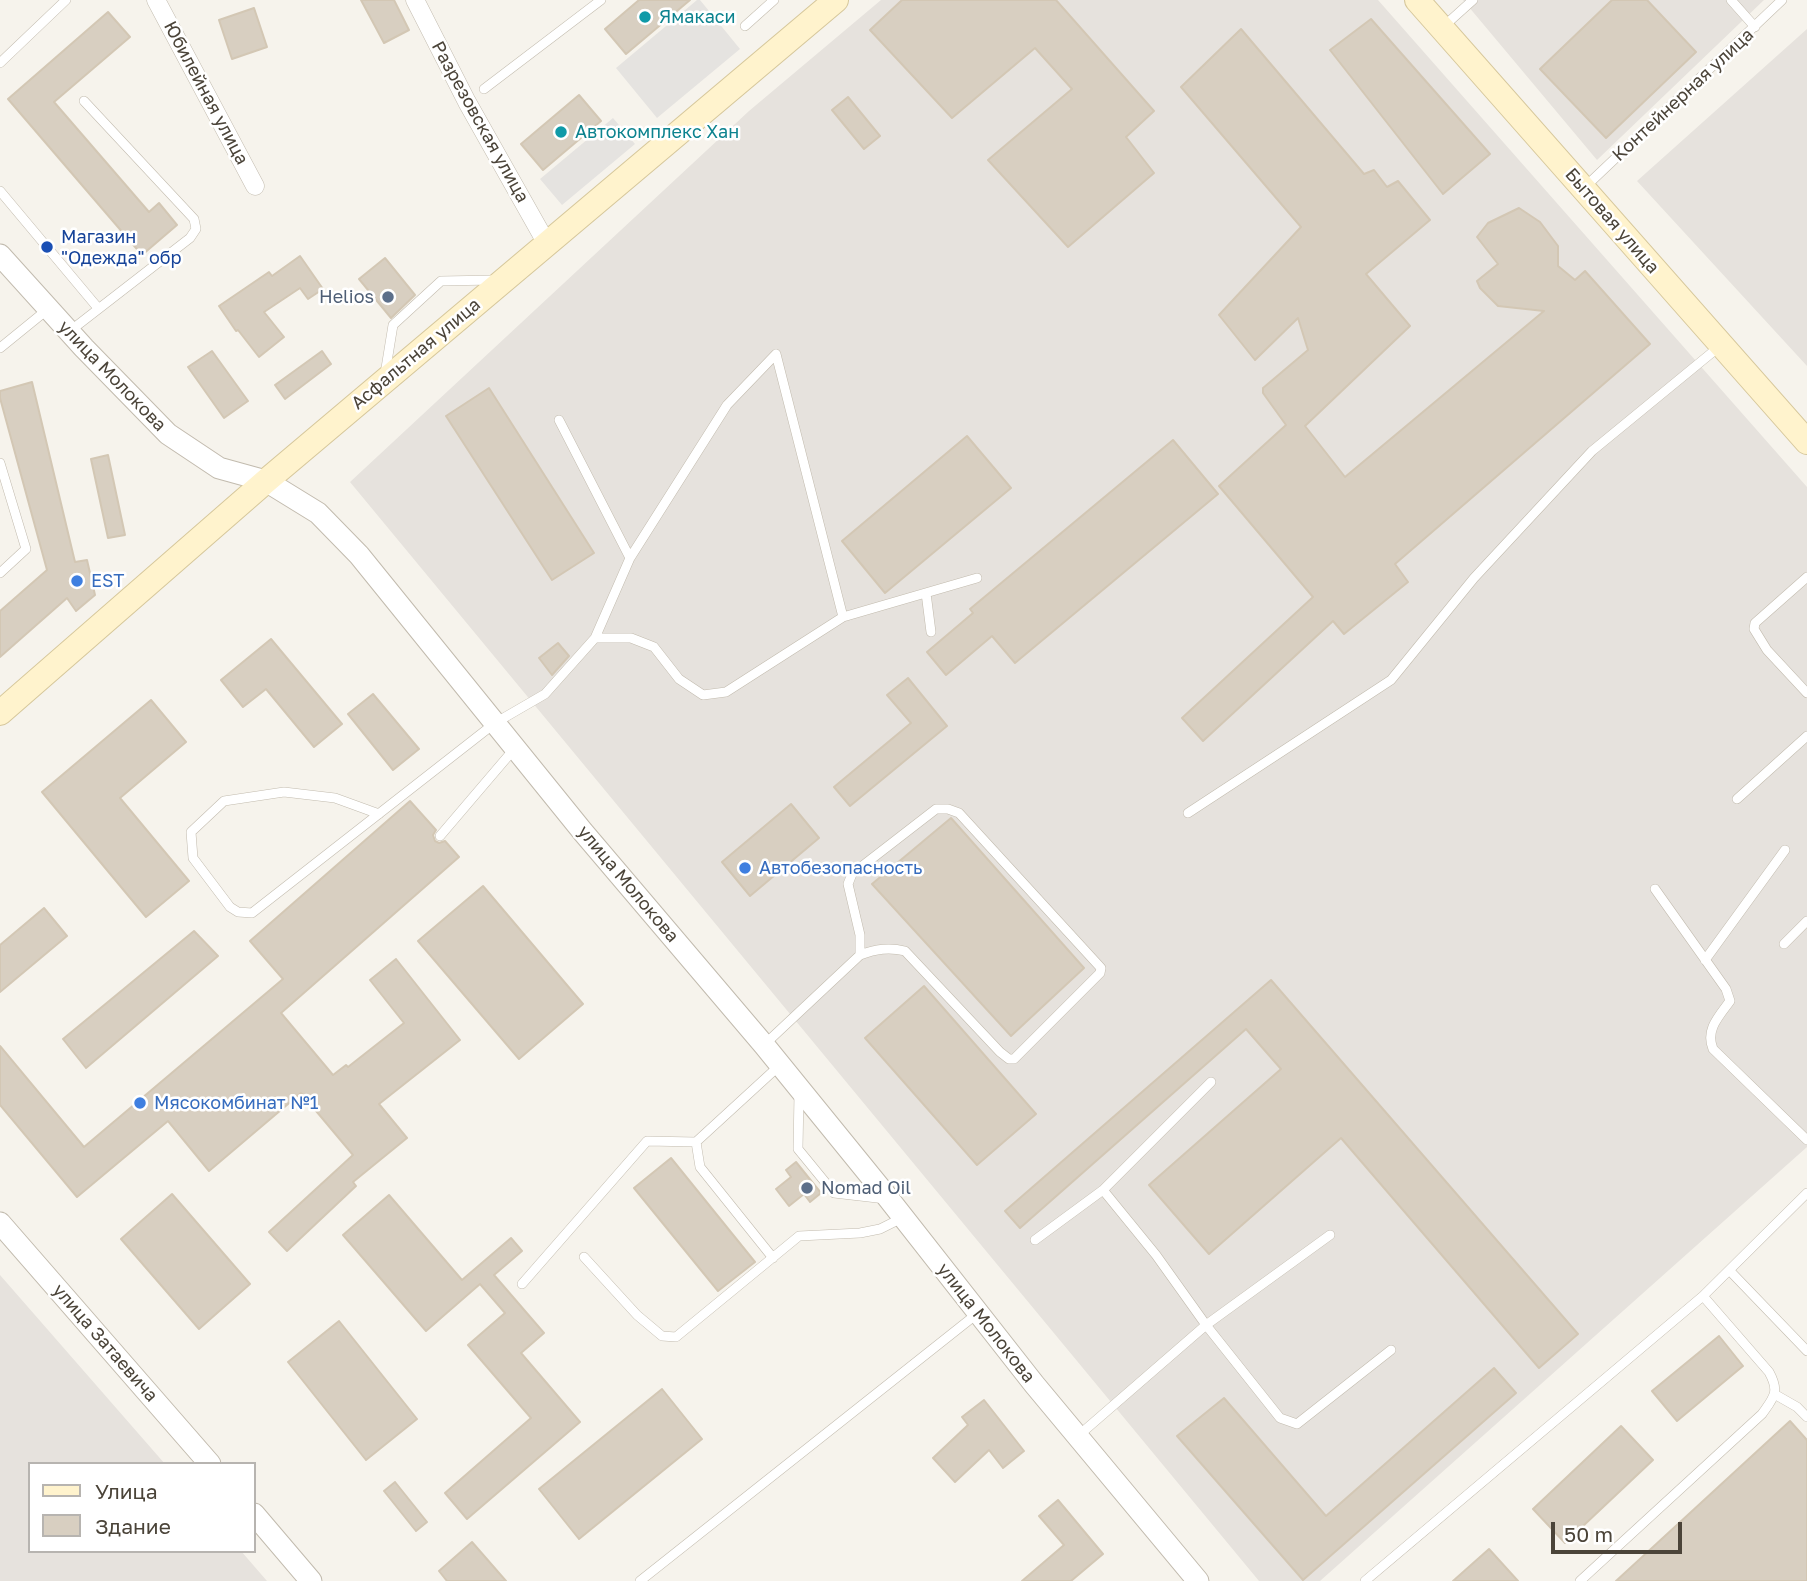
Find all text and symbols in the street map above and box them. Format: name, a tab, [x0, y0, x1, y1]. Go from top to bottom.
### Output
place label: Ямакаси	[659, 6, 736, 28]
marker: Ямакаси	[637, 9, 653, 25]
street label: Юбилейная улица	[159, 18, 253, 168]
street label: Контейнерная улица	[1608, 24, 1758, 166]
street label: Разрезовская улица	[427, 38, 533, 206]
place label: Автокомплекс Хан	[575, 121, 739, 143]
marker: Автокомплекс Хан	[553, 124, 569, 140]
street label: Бытовая улица	[1560, 164, 1664, 278]
place label: Магазин "Одежда" обр	[61, 226, 182, 268]
marker: Магазин "Одежда" обр	[39, 239, 55, 255]
place label: Helios	[319, 286, 374, 308]
marker: Helios	[380, 289, 396, 305]
street label: Асфальтная улица	[347, 294, 485, 414]
street label: улица Молокова	[54, 316, 170, 436]
place label: EST	[91, 570, 124, 592]
marker: EST	[69, 573, 85, 589]
street label: улица Молокова	[573, 821, 683, 947]
place label: Автобезопасность	[759, 857, 923, 879]
marker: Автобезопасность	[737, 860, 753, 876]
place label: Мясокомбинат №1	[154, 1092, 319, 1114]
marker: Мясокомбинат №1	[132, 1095, 148, 1111]
place label: Nomad Oil	[821, 1177, 911, 1199]
marker: Nomad Oil	[799, 1180, 815, 1196]
street label: улица Молокова	[933, 1259, 1039, 1387]
street label: улица Затаевича	[48, 1280, 162, 1406]
legend	[28, 1462, 256, 1553]
text: Улица	[95, 1478, 158, 1504]
scale bar	[1555, 1508, 1686, 1552]
text: Здание	[95, 1513, 171, 1539]
text: 50 m	[1564, 1521, 1613, 1547]

